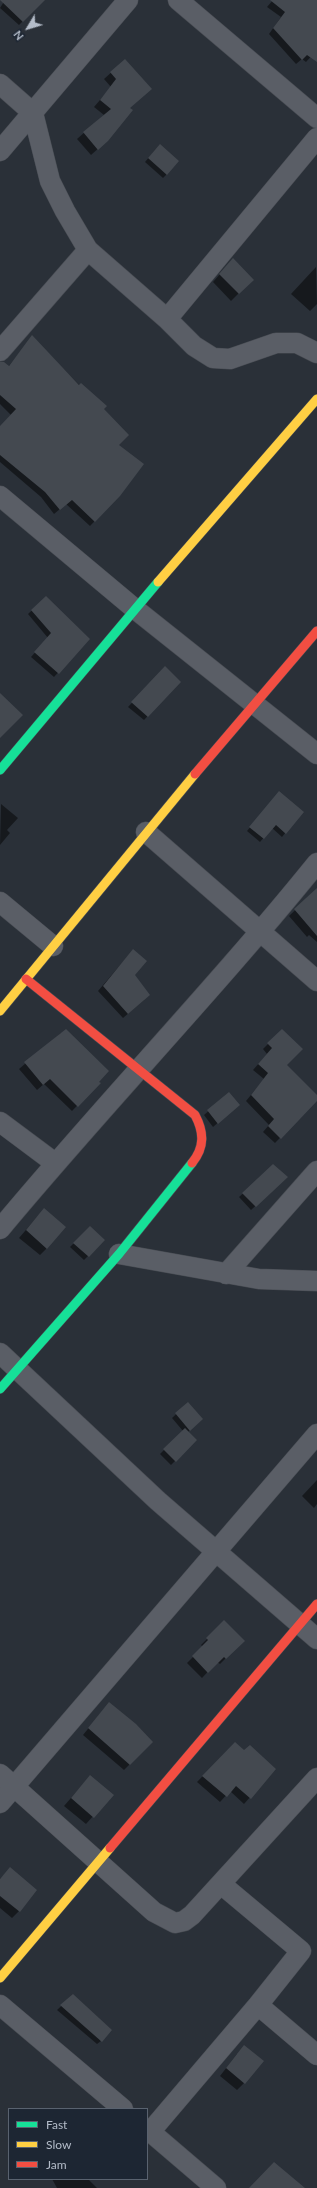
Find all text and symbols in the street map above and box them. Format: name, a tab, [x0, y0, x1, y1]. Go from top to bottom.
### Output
north arrow	[8, 8, 48, 48]
text: N	[10, 28, 26, 43]
legend	[8, 2108, 148, 2180]
text: Fast	[46, 2117, 67, 2132]
text: Slow	[46, 2137, 71, 2152]
text: Jam	[46, 2157, 67, 2172]

